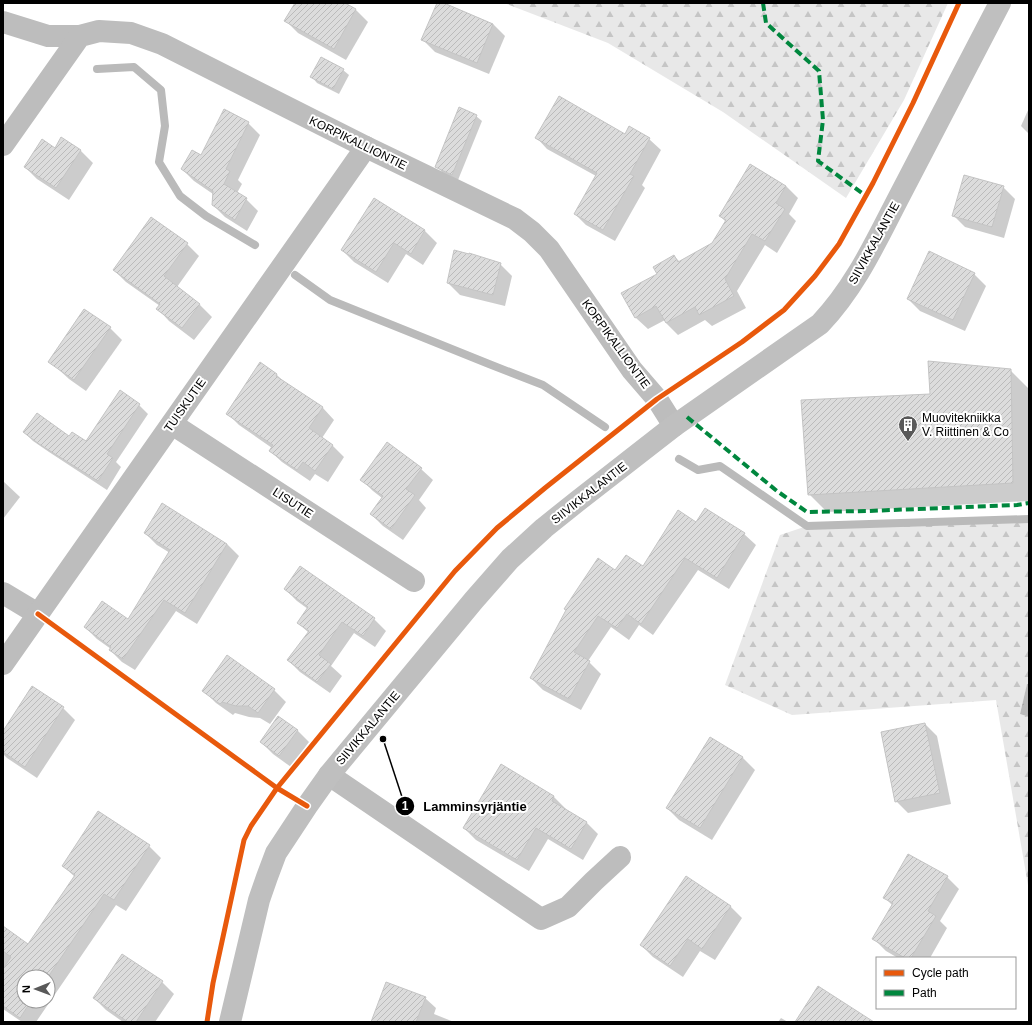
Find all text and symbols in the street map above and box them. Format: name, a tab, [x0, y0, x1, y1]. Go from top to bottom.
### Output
street label: KORPIKALLIONTIE	[307, 113, 409, 173]
street label: SIIVIKKALANTIE	[846, 199, 902, 287]
street label: KORPIKALLIONTIE	[579, 297, 653, 391]
street label: TUISKUTIE	[161, 375, 209, 435]
place label: Muovitekniikka V. Riittinen & Co	[922, 411, 1009, 439]
building icon: Muovitekniikka V. Riittinen & Co	[897, 414, 919, 442]
street label: SIIVIKKALANTIE	[548, 459, 630, 527]
street label: LISUTIE	[270, 485, 316, 521]
street label: SIIVIKKALANTIE	[333, 688, 403, 768]
callout: Lamminsyrjäntie	[395, 794, 535, 819]
text: 1	[402, 799, 409, 813]
text: Lamminsyrjäntie	[423, 799, 527, 814]
legend	[876, 957, 1016, 1009]
text: Cycle path	[912, 966, 969, 980]
north arrow	[16, 969, 56, 1009]
text: N	[20, 985, 32, 993]
text: Path	[912, 986, 937, 1000]

